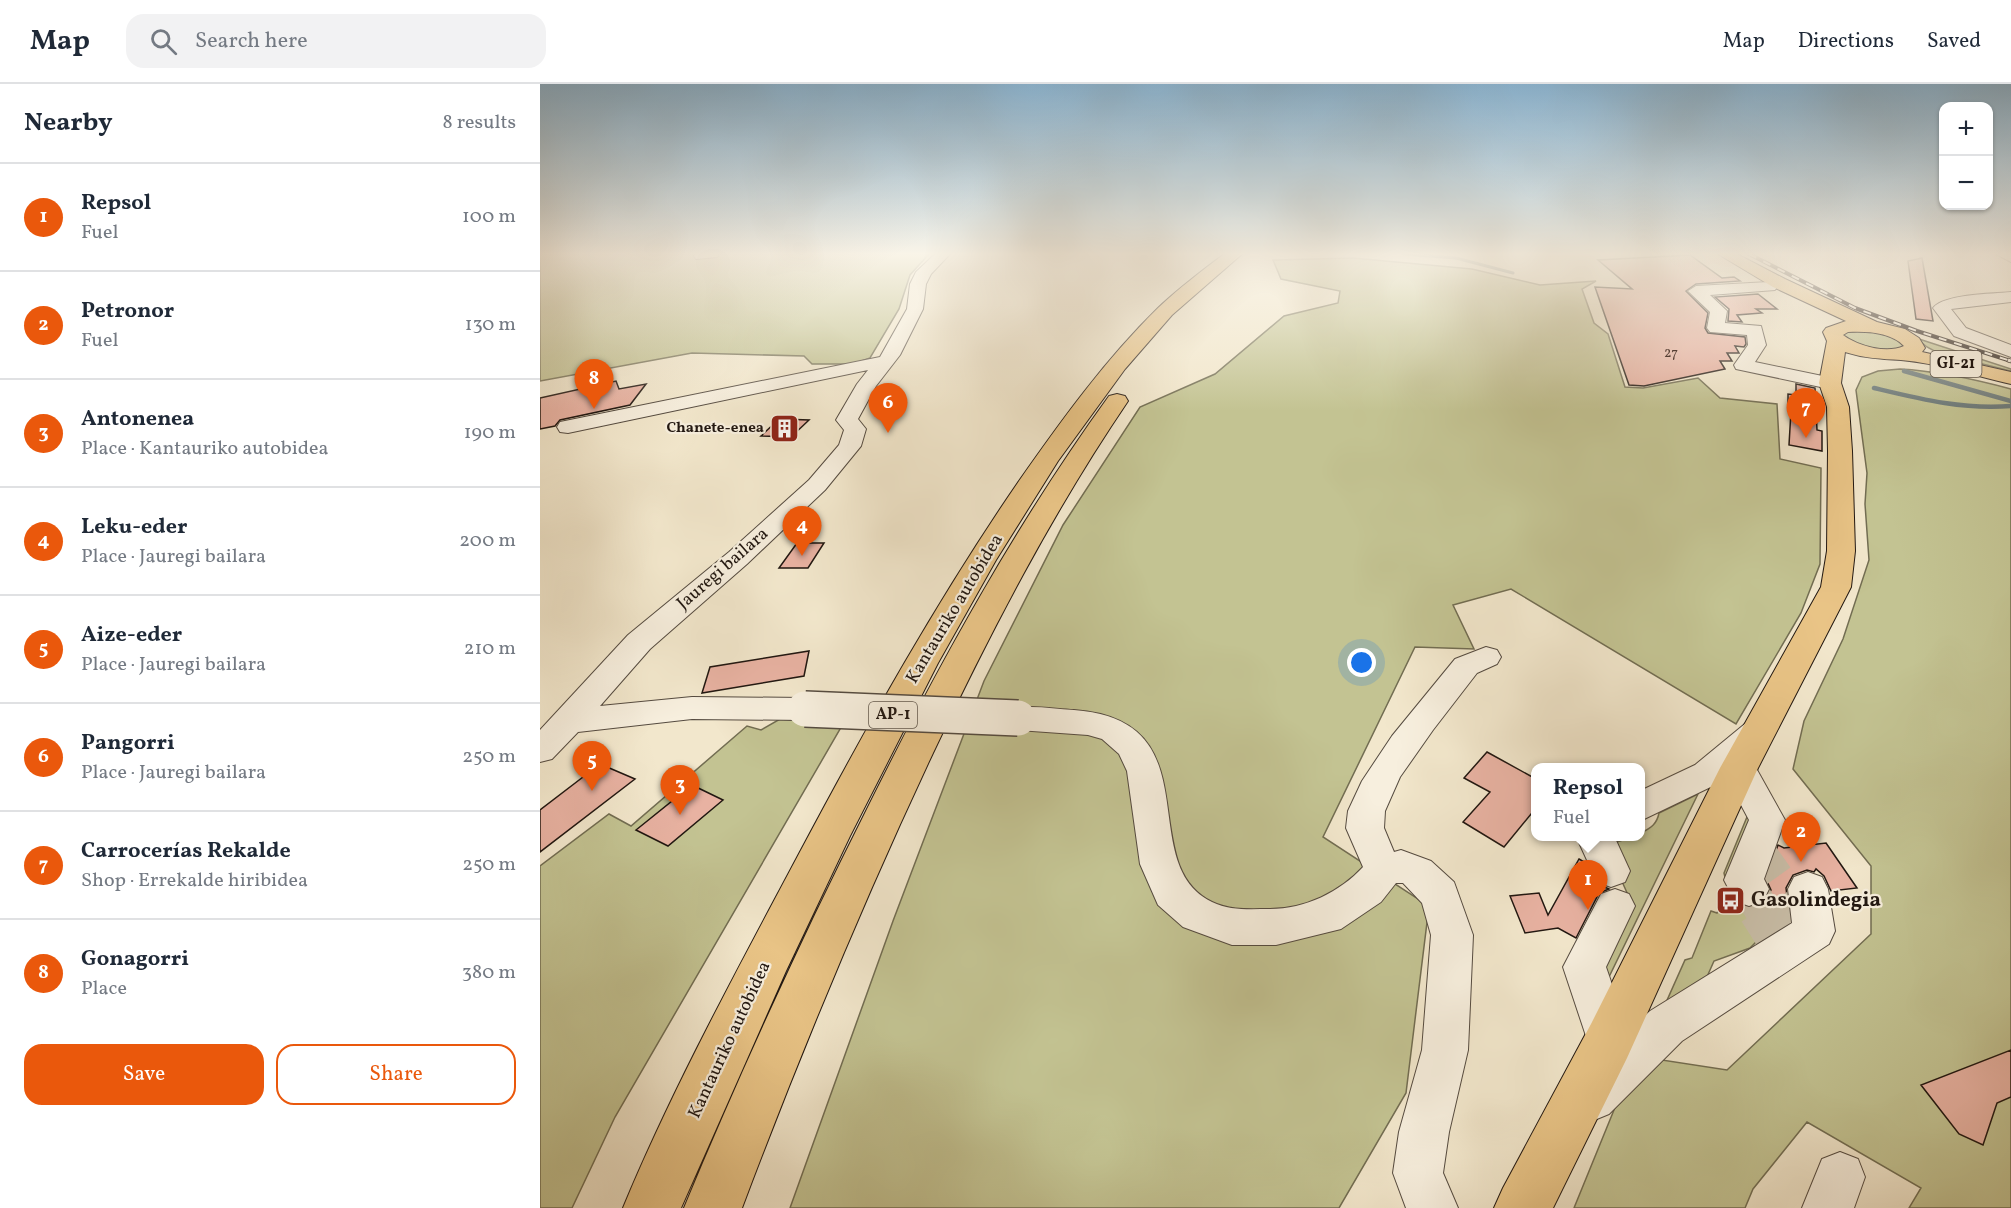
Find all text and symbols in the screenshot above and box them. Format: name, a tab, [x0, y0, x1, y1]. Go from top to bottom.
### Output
search box	[126, 14, 546, 68]
text: Map	[30, 22, 90, 61]
icon: search	[147, 25, 180, 58]
text: Search here	[195, 26, 308, 57]
text: Map	[1723, 27, 1765, 56]
text: Directions	[1798, 27, 1894, 56]
text: Saved	[1927, 27, 1981, 56]
map controls	[1939, 102, 1993, 210]
button: +	[1939, 102, 1993, 156]
text: Nearby	[24, 105, 113, 141]
text: 8 results	[443, 109, 516, 137]
button: −	[1939, 156, 1993, 210]
text: Repsol	[81, 188, 151, 219]
text: 1	[39, 203, 48, 231]
text: 100 m	[462, 203, 516, 231]
text: Fuel	[81, 219, 118, 247]
text: Petronor	[81, 296, 174, 327]
text: 2	[38, 311, 49, 339]
text: 130 m	[465, 311, 516, 339]
text: Fuel	[81, 327, 118, 355]
house number: 27	[1664, 344, 1678, 363]
road number: GI-21	[1930, 351, 1982, 377]
pin: 8	[574, 360, 614, 409]
pin: 6	[868, 384, 908, 433]
pin: 7	[1786, 388, 1826, 438]
text: Antonenea	[81, 404, 194, 435]
building icon: Chanete-enea	[769, 412, 801, 444]
place label: Chanete-enea	[666, 418, 764, 439]
text: 3	[38, 419, 49, 447]
text: 190 m	[464, 419, 516, 447]
text: Place · Kantauriko autobidea	[81, 435, 328, 463]
pin: 4	[782, 506, 822, 556]
text: Leku-eder	[81, 512, 187, 543]
street label: Jauregi bailara	[672, 522, 774, 616]
text: 4	[37, 527, 50, 555]
text: 200 m	[459, 527, 516, 555]
street label: Kantauriko autobidea	[900, 529, 1010, 689]
text: Place · Jauregi bailara	[81, 543, 266, 571]
text: Aize-eder	[81, 620, 182, 651]
text: 5	[39, 635, 48, 663]
text: 210 m	[464, 635, 516, 663]
your location	[1347, 648, 1376, 677]
text: Place · Jauregi bailara	[81, 651, 266, 679]
road number: AP-1	[869, 702, 917, 728]
text: Pangorri	[81, 728, 175, 759]
pin: 5	[572, 742, 612, 791]
text: 6	[38, 743, 49, 771]
text: 250 m	[462, 743, 516, 771]
text: Place · Jauregi bailara	[81, 759, 266, 787]
popup	[1531, 763, 1645, 841]
pin: 3	[660, 766, 700, 815]
text: Repsol	[1553, 773, 1623, 804]
text: Fuel	[1553, 804, 1590, 832]
pin: 2	[1782, 812, 1820, 862]
text: Carrocerías Rekalde	[81, 836, 291, 867]
text: 7	[39, 851, 48, 879]
text: 250 m	[462, 851, 516, 879]
pin: 1	[1568, 860, 1608, 910]
text: Shop · Errekalde hiribidea	[81, 867, 308, 895]
bus stop icon: Gasolindegia	[1714, 884, 1746, 916]
place label: Gasolindegia	[1751, 886, 1881, 915]
text: Gonagorri	[81, 944, 189, 975]
street label: Kantauriko autobidea	[683, 957, 777, 1123]
text: 8	[38, 959, 49, 987]
text: 380 m	[462, 959, 516, 987]
text: Place	[81, 975, 127, 1003]
button: Save	[24, 1044, 264, 1105]
button: Share	[276, 1044, 516, 1105]

